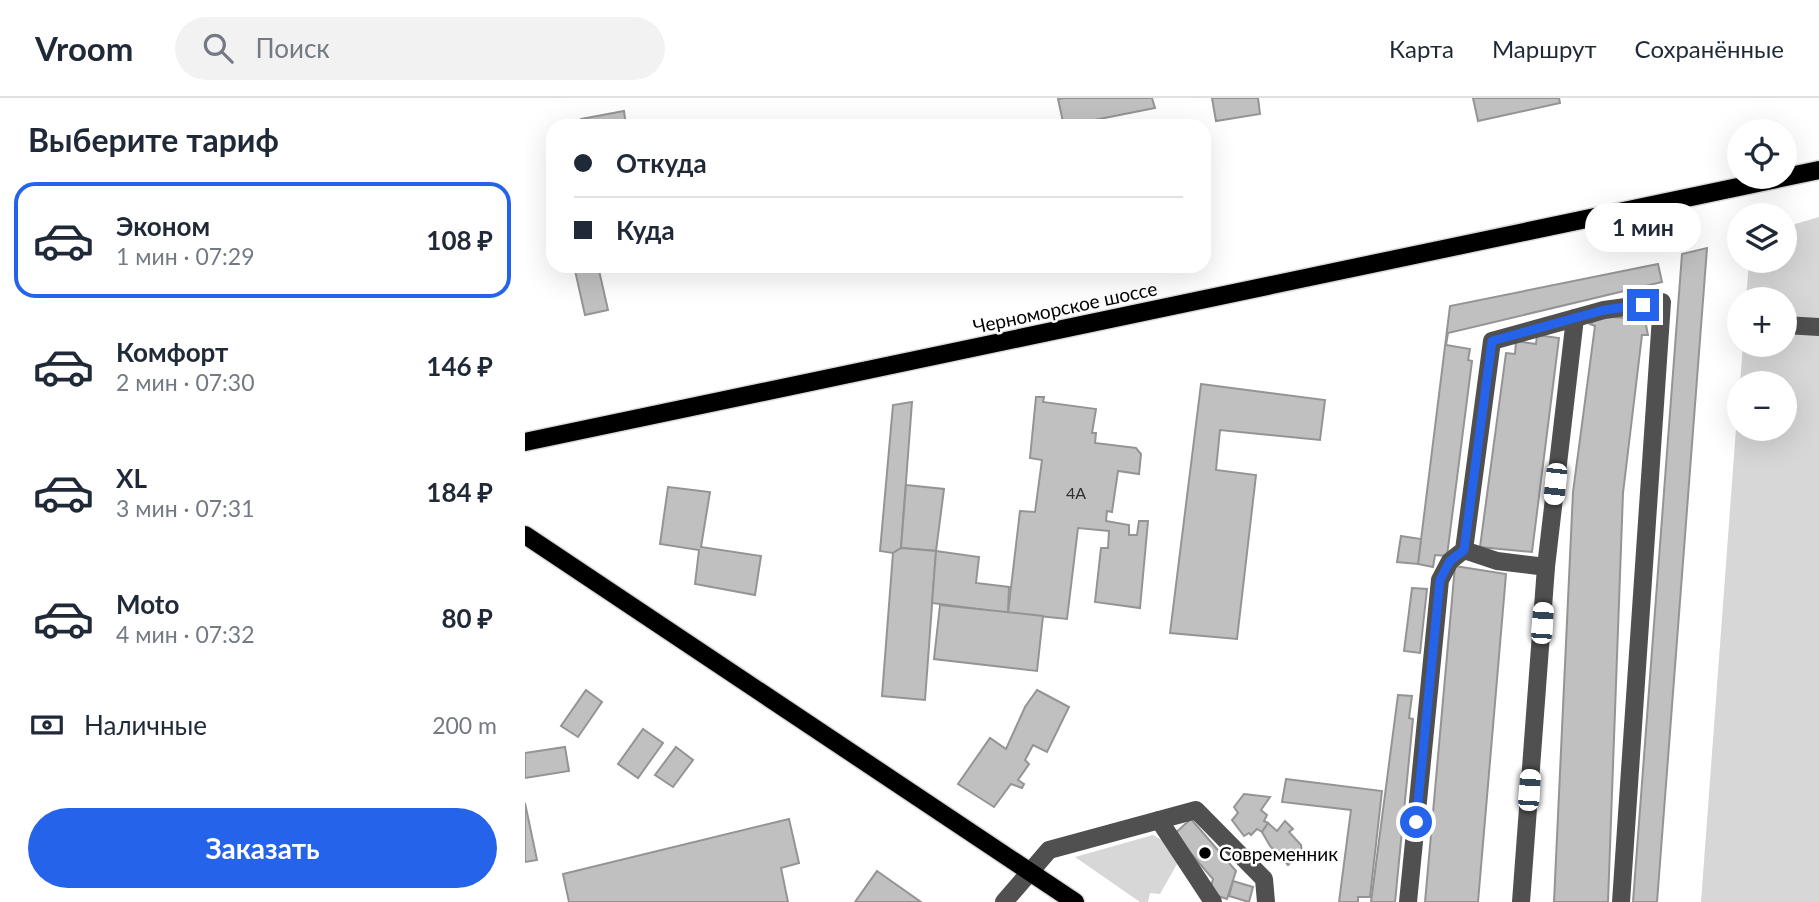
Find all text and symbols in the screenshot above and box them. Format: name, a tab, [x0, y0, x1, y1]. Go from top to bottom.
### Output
search box	[175, 17, 665, 80]
text: Vroom	[35, 28, 133, 68]
icon: search	[199, 29, 237, 67]
text: Поиск	[255, 32, 330, 64]
text: Карта	[1389, 34, 1454, 63]
text: Маршрут	[1492, 34, 1597, 63]
text: Сохранённые	[1635, 34, 1784, 63]
map controls	[1727, 119, 1797, 441]
button: locate	[1727, 119, 1797, 189]
text: Выберите тариф	[28, 120, 279, 159]
text: Откуда	[616, 147, 707, 179]
button: layers	[1727, 203, 1797, 273]
callout: 1 мин	[1585, 204, 1701, 252]
icon: car	[32, 209, 95, 272]
text: Эконом	[116, 210, 210, 242]
text: 1 мин	[1612, 213, 1674, 241]
text: Куда	[616, 214, 675, 246]
text: 108 ₽	[426, 224, 493, 256]
text: 1 мин · 07:29	[116, 242, 255, 270]
street label: Черноморское шоссе	[971, 276, 1159, 338]
button: +	[1727, 287, 1797, 357]
route end	[1627, 289, 1659, 321]
icon: car	[32, 335, 95, 398]
text: Комфорт	[116, 336, 228, 368]
text: 146 ₽	[426, 350, 493, 382]
text: 2 мин · 07:30	[116, 368, 255, 396]
button: −	[1727, 371, 1797, 441]
icon: car	[32, 461, 95, 524]
text: XL	[116, 462, 147, 494]
car	[1543, 462, 1568, 506]
text: 184 ₽	[426, 476, 493, 508]
house number: 4А	[1066, 483, 1086, 502]
text: 3 мин · 07:31	[116, 494, 255, 522]
icon: car	[32, 587, 95, 650]
text: Moto	[116, 588, 179, 620]
car	[1531, 601, 1554, 645]
text: 80 ₽	[441, 602, 493, 634]
text: 4 мин · 07:32	[116, 620, 255, 648]
icon: cash	[28, 706, 66, 744]
text: Наличные	[84, 709, 207, 741]
text: 200 m	[432, 711, 497, 739]
car	[1518, 768, 1541, 812]
route start	[1400, 806, 1432, 838]
button: Заказать	[28, 808, 497, 888]
place label: Современник	[1219, 842, 1338, 865]
marker: Современник	[1197, 845, 1213, 861]

